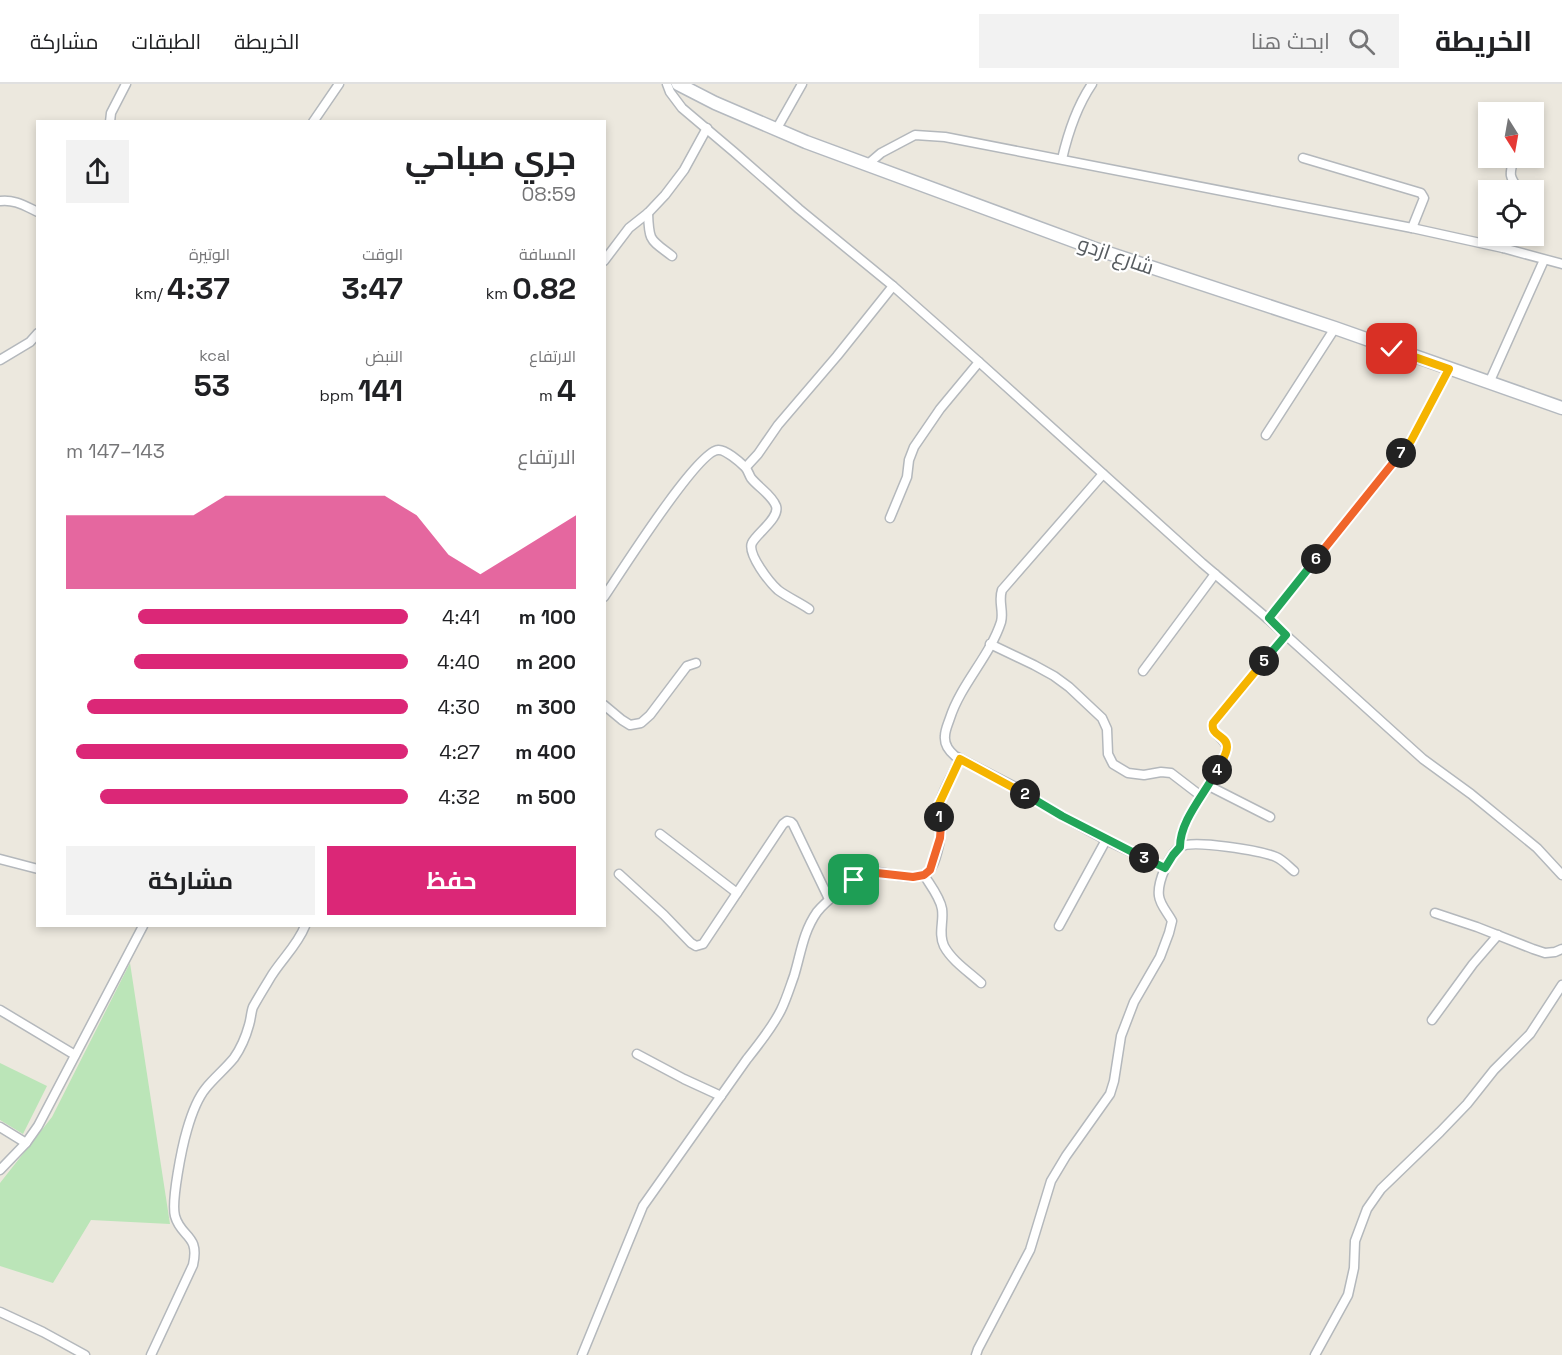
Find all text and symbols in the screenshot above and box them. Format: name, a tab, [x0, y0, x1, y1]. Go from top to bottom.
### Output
search box	[979, 14, 1399, 68]
text: الخريطة	[1435, 23, 1532, 59]
icon: search	[1345, 25, 1378, 58]
text: ابحث هنا	[1251, 27, 1330, 55]
text: مشاركة	[30, 28, 99, 55]
text: الطبقات	[132, 28, 201, 55]
text: الخريطة	[234, 28, 300, 55]
north arrow	[1478, 102, 1544, 168]
map controls	[1478, 102, 1544, 246]
text: جري صباحي	[405, 137, 576, 179]
button: share	[66, 140, 129, 203]
button: locate	[1478, 180, 1544, 246]
text: 08:59	[521, 181, 576, 207]
street label: شارع ازدو	[1074, 229, 1158, 282]
text: الوتيرة	[189, 244, 230, 265]
text: الوقت	[362, 244, 403, 265]
text: المسافة	[519, 244, 576, 265]
text: 4:37	[167, 269, 230, 308]
text: 3:47	[341, 269, 403, 308]
text: 0.82	[512, 269, 576, 308]
text: /km	[135, 283, 167, 304]
text: km	[486, 283, 512, 304]
pin	[1366, 323, 1417, 374]
icon: check	[1375, 332, 1408, 365]
text: kcal	[199, 345, 230, 366]
text: النبض	[365, 346, 403, 367]
text: الارتفاع	[529, 346, 576, 367]
text: 53	[194, 366, 230, 405]
text: 141	[358, 371, 403, 410]
text: 4	[557, 371, 576, 410]
text: bpm	[319, 385, 358, 406]
text: m	[539, 385, 557, 406]
text: 143–147 m	[66, 438, 165, 464]
pin: 7	[1386, 438, 1416, 468]
text: 7	[1397, 442, 1405, 463]
text: الارتفاع	[517, 444, 576, 470]
pin: 6	[1301, 544, 1331, 574]
text: 6	[1311, 548, 1321, 569]
text: 4:41	[442, 604, 480, 630]
text: 100 m	[519, 604, 576, 630]
pin: 5	[1249, 646, 1279, 676]
text: 4:40	[437, 649, 480, 675]
text: 200 m	[516, 649, 576, 675]
text: 5	[1259, 650, 1269, 671]
text: 4:30	[438, 694, 480, 720]
text: 300 m	[516, 694, 576, 720]
text: 4:27	[439, 739, 480, 765]
text: 400 m	[515, 739, 576, 765]
pin: 4	[1202, 755, 1232, 785]
text: 4	[1212, 759, 1222, 780]
pin: 2	[1010, 779, 1040, 809]
text: 2	[1020, 783, 1030, 804]
text: 4:32	[438, 784, 480, 810]
text: 500 m	[516, 784, 576, 810]
pin: 1	[924, 802, 954, 832]
text: 1	[935, 806, 943, 827]
pin: 3	[1129, 843, 1159, 873]
button: مشاركة	[66, 846, 315, 915]
button: حفظ	[327, 846, 576, 915]
text: 3	[1139, 847, 1149, 868]
pin	[828, 854, 879, 905]
icon: arrive	[837, 863, 870, 896]

